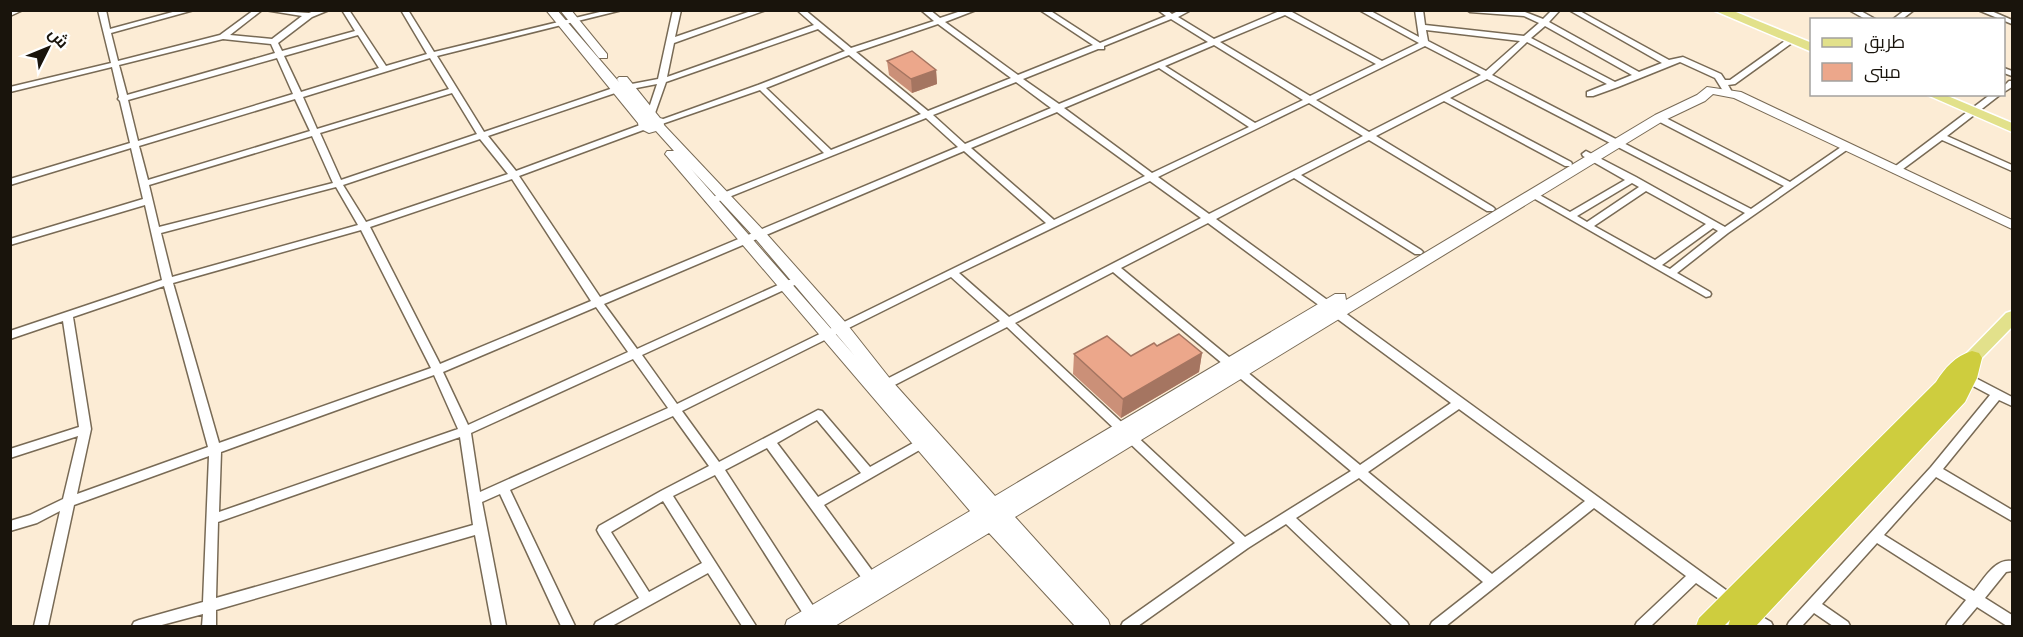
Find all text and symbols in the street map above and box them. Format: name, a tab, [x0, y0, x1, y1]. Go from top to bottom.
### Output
north arrow	[18, 18, 78, 78]
legend	[1810, 18, 2005, 96]
text: ش	[44, 23, 73, 53]
text: طريق	[1864, 30, 1905, 54]
text: مبنى	[1864, 60, 1901, 84]

